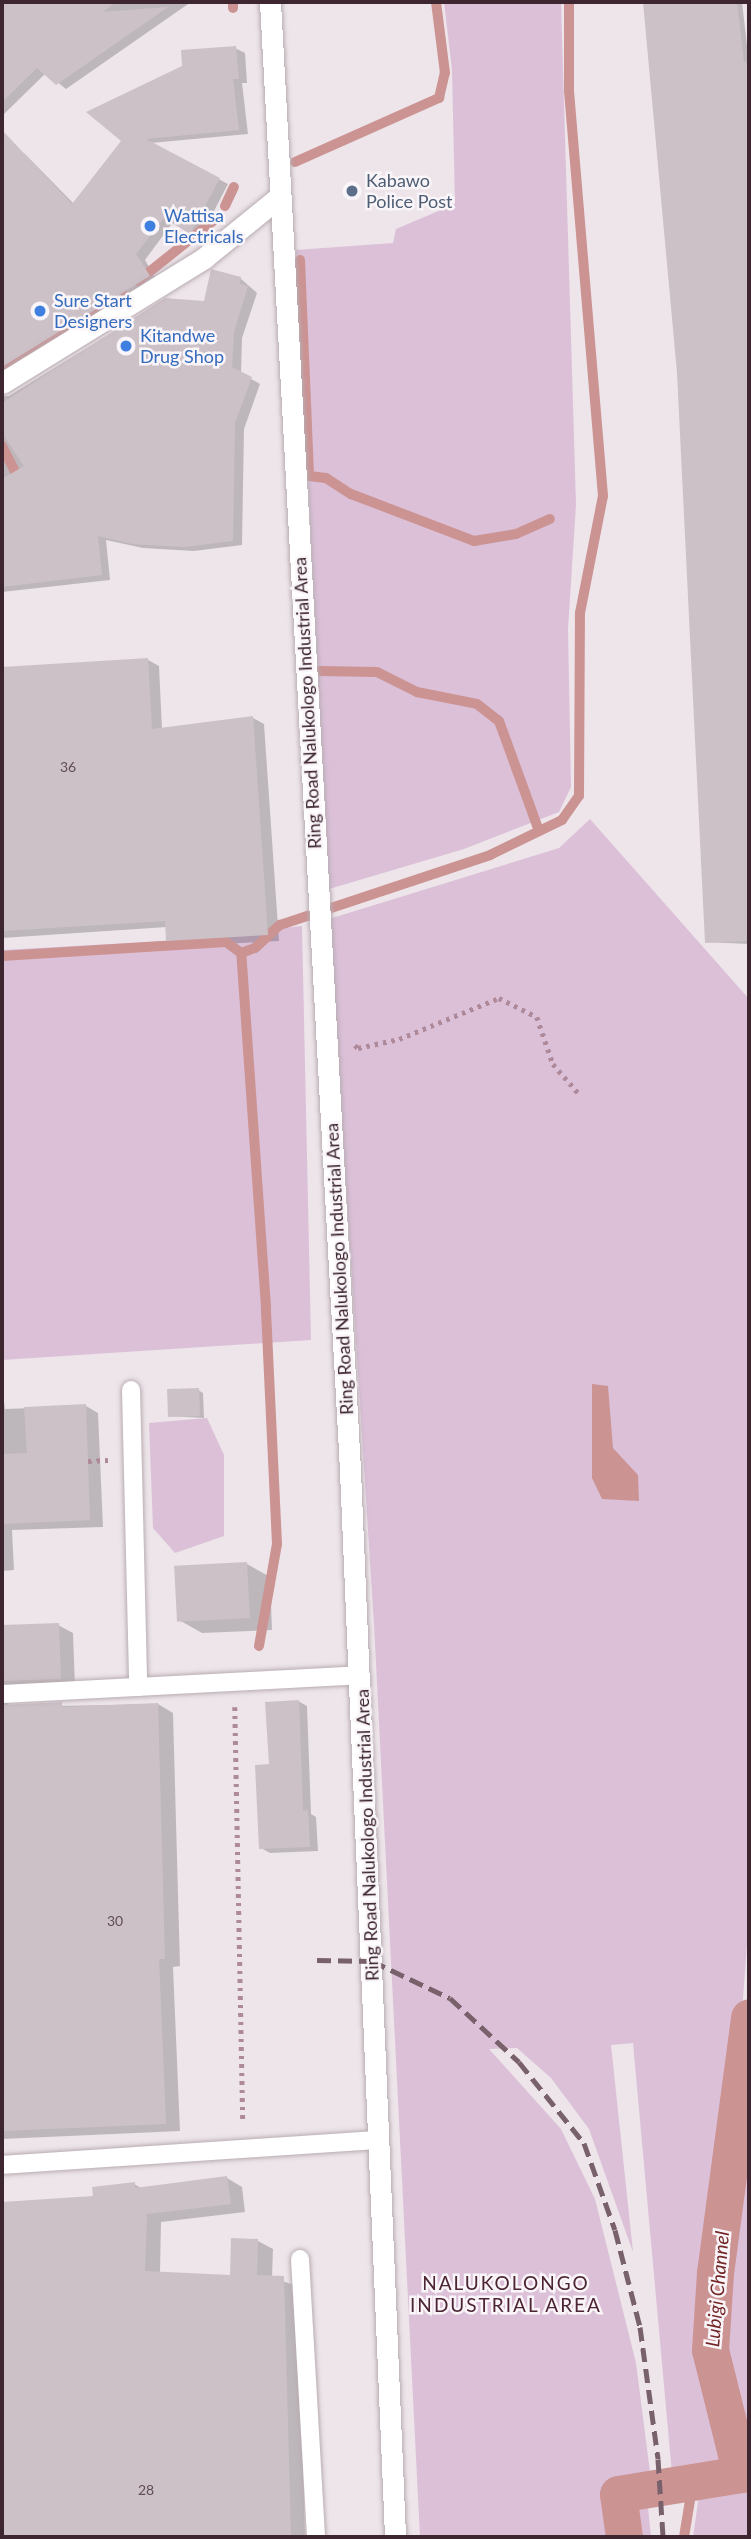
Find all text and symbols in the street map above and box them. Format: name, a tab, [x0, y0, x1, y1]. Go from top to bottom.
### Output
place label: Kabawo Police Post	[366, 170, 452, 212]
marker: Kabawo Police Post	[344, 183, 360, 199]
place label: Wattisa Electricals	[164, 205, 244, 248]
marker: Wattisa Electricals	[142, 218, 158, 234]
place label: Sure Start Designers	[54, 290, 132, 332]
marker: Sure Start Designers	[32, 303, 48, 319]
place label: Kitandwe Drug Shop	[140, 325, 224, 368]
marker: Kitandwe Drug Shop	[118, 338, 134, 354]
street label: Ring Road Nalukologo Industrial Area	[289, 556, 325, 850]
house number: 36	[60, 759, 76, 775]
street label: Ring Road Nalukologo Industrial Area	[321, 1122, 357, 1416]
street label: Ring Road Nalukologo Industrial Area	[351, 1688, 383, 1982]
house number: 30	[107, 1913, 123, 1929]
water label: Lubigi Channel	[701, 2230, 733, 2348]
district label: NALUKOLONGO INDUSTRIAL AREA	[411, 2272, 601, 2316]
house number: 28	[138, 2482, 154, 2498]

